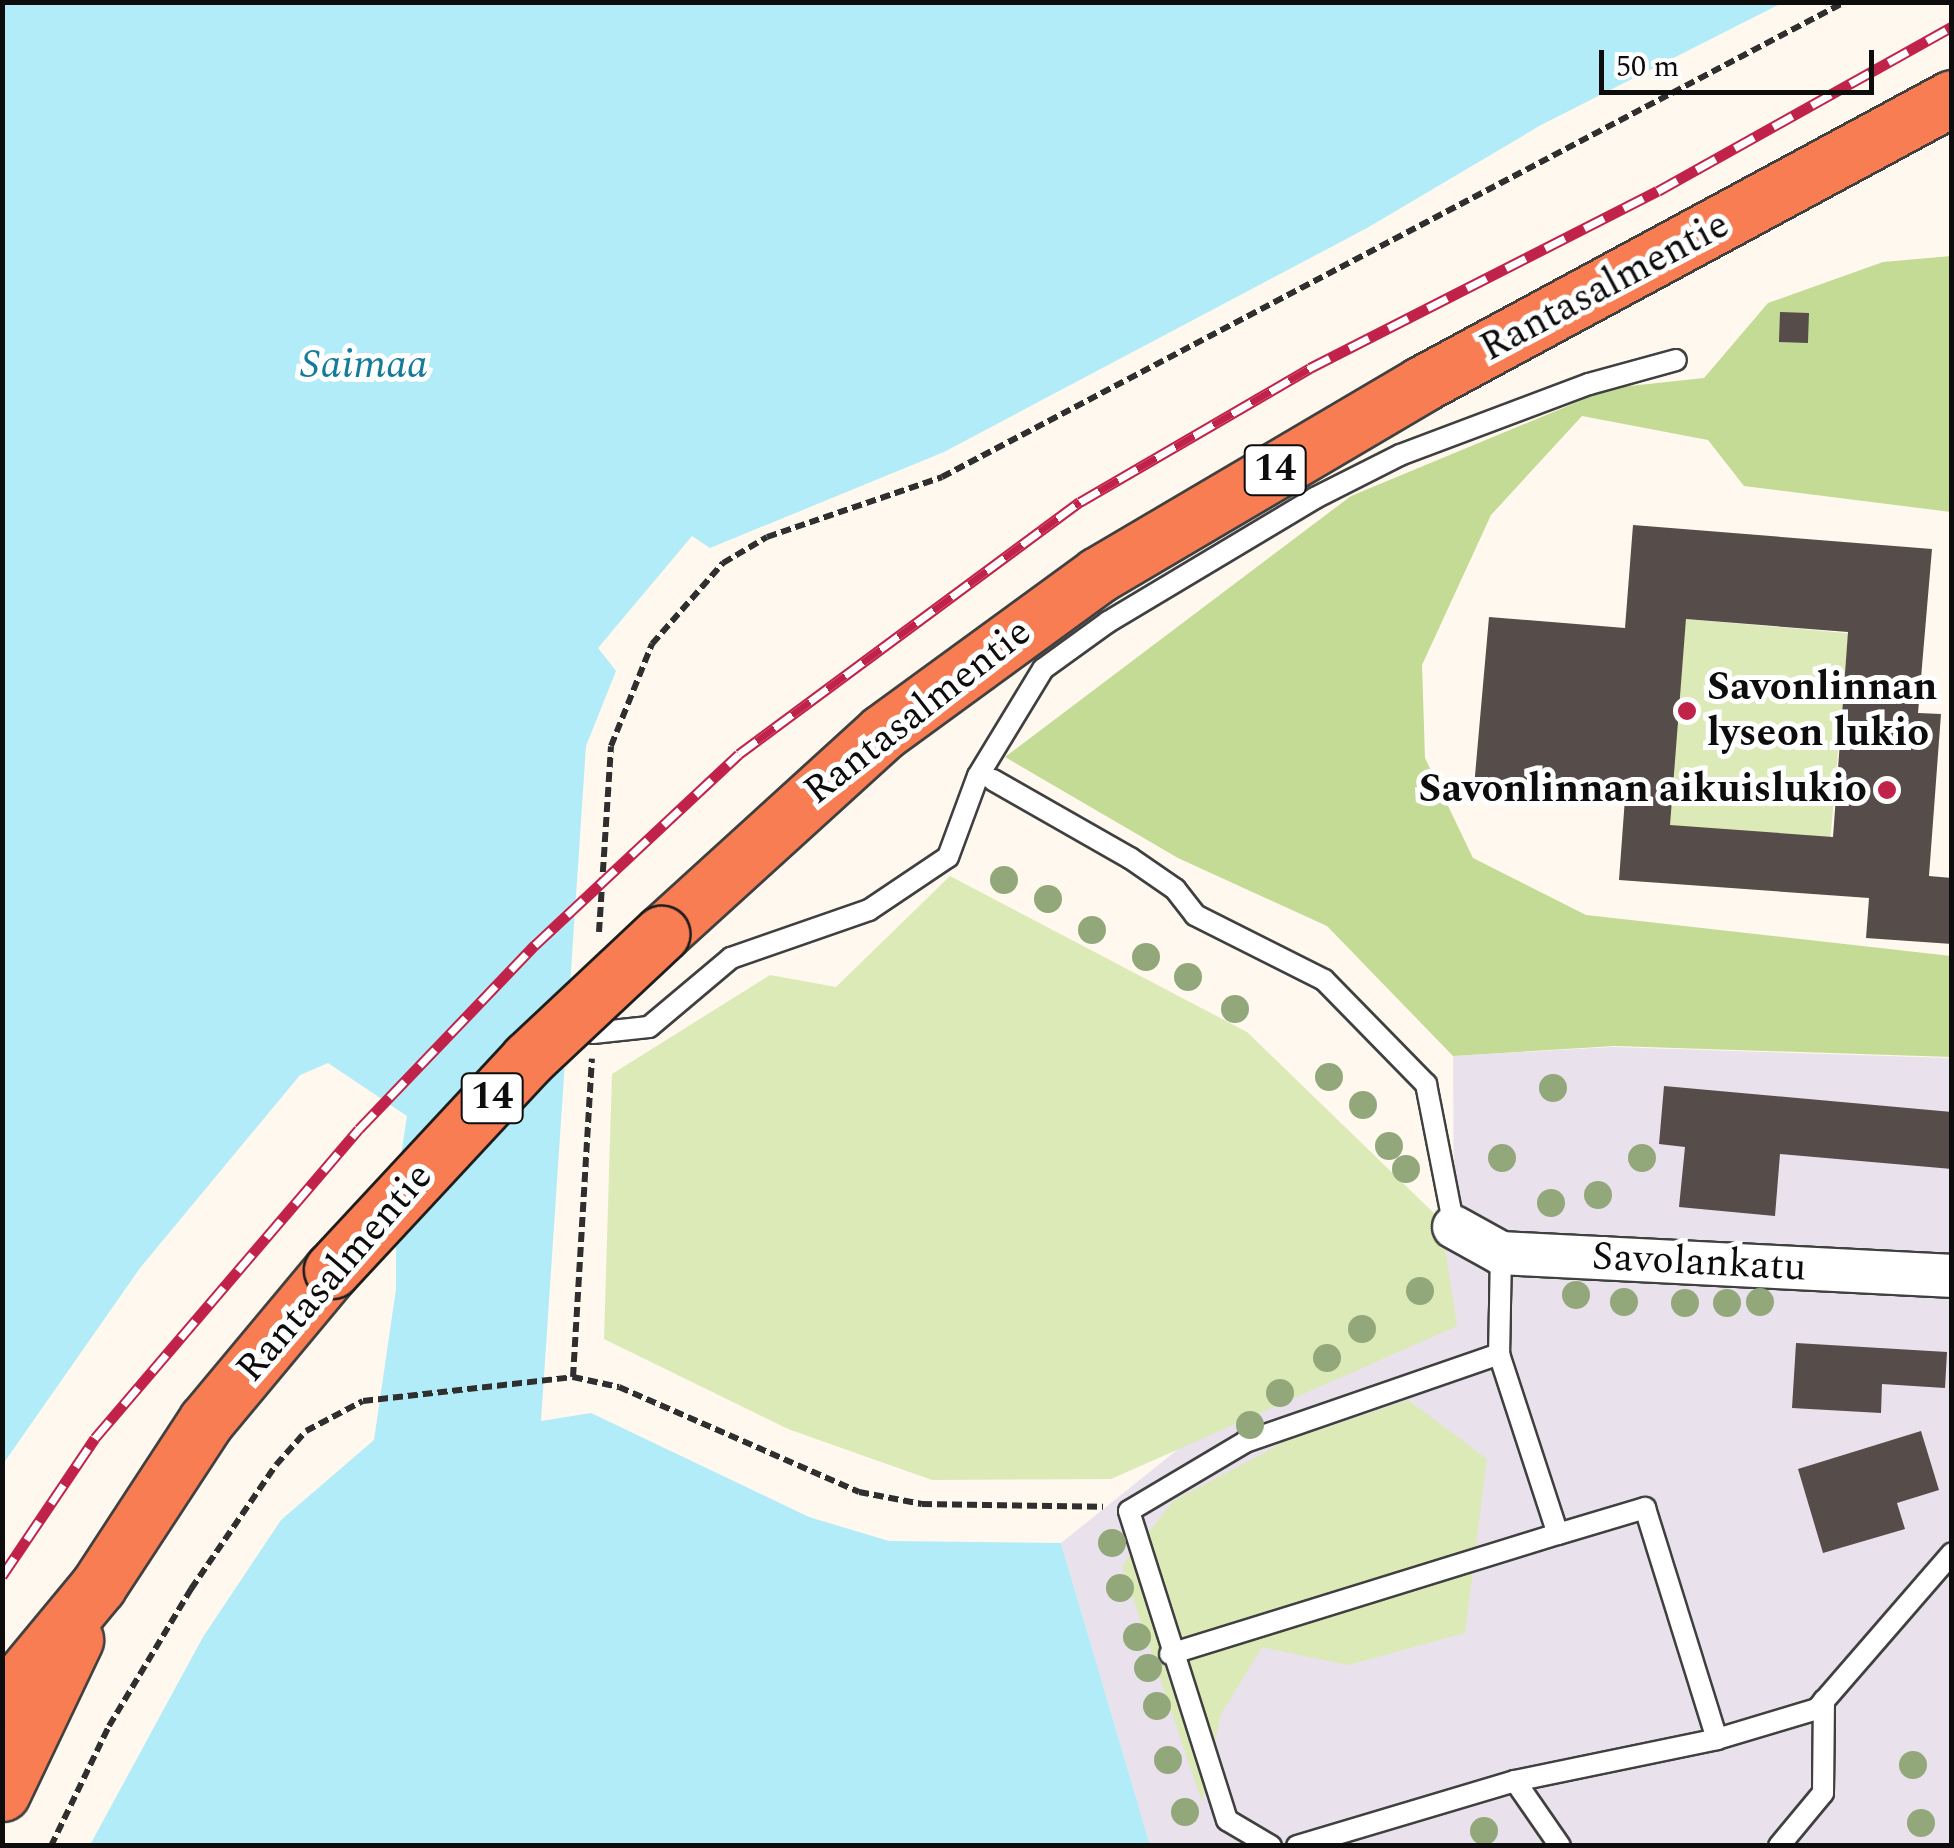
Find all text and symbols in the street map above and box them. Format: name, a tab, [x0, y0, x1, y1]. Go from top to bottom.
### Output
scale bar	[1604, 30, 1879, 92]
text: 50 m	[1616, 44, 1679, 90]
street label: Rantasalmentie	[1472, 201, 1738, 373]
water label: Saimaa	[300, 340, 428, 390]
road number: 14	[1242, 437, 1308, 503]
street label: Rantasalmentie	[795, 608, 1041, 816]
place label: Savonlinnan lyseon lukio	[1707, 664, 1937, 758]
marker: Savonlinnan lyseon lukio	[1676, 700, 1698, 722]
place label: Savonlinnan aikuislukio	[1419, 766, 1867, 814]
marker: Savonlinnan aikuislukio	[1876, 779, 1898, 801]
road number: 14	[460, 1065, 524, 1131]
street label: Rantasalmentie	[227, 1154, 443, 1392]
street label: Savolankatu	[1590, 1233, 1808, 1293]

